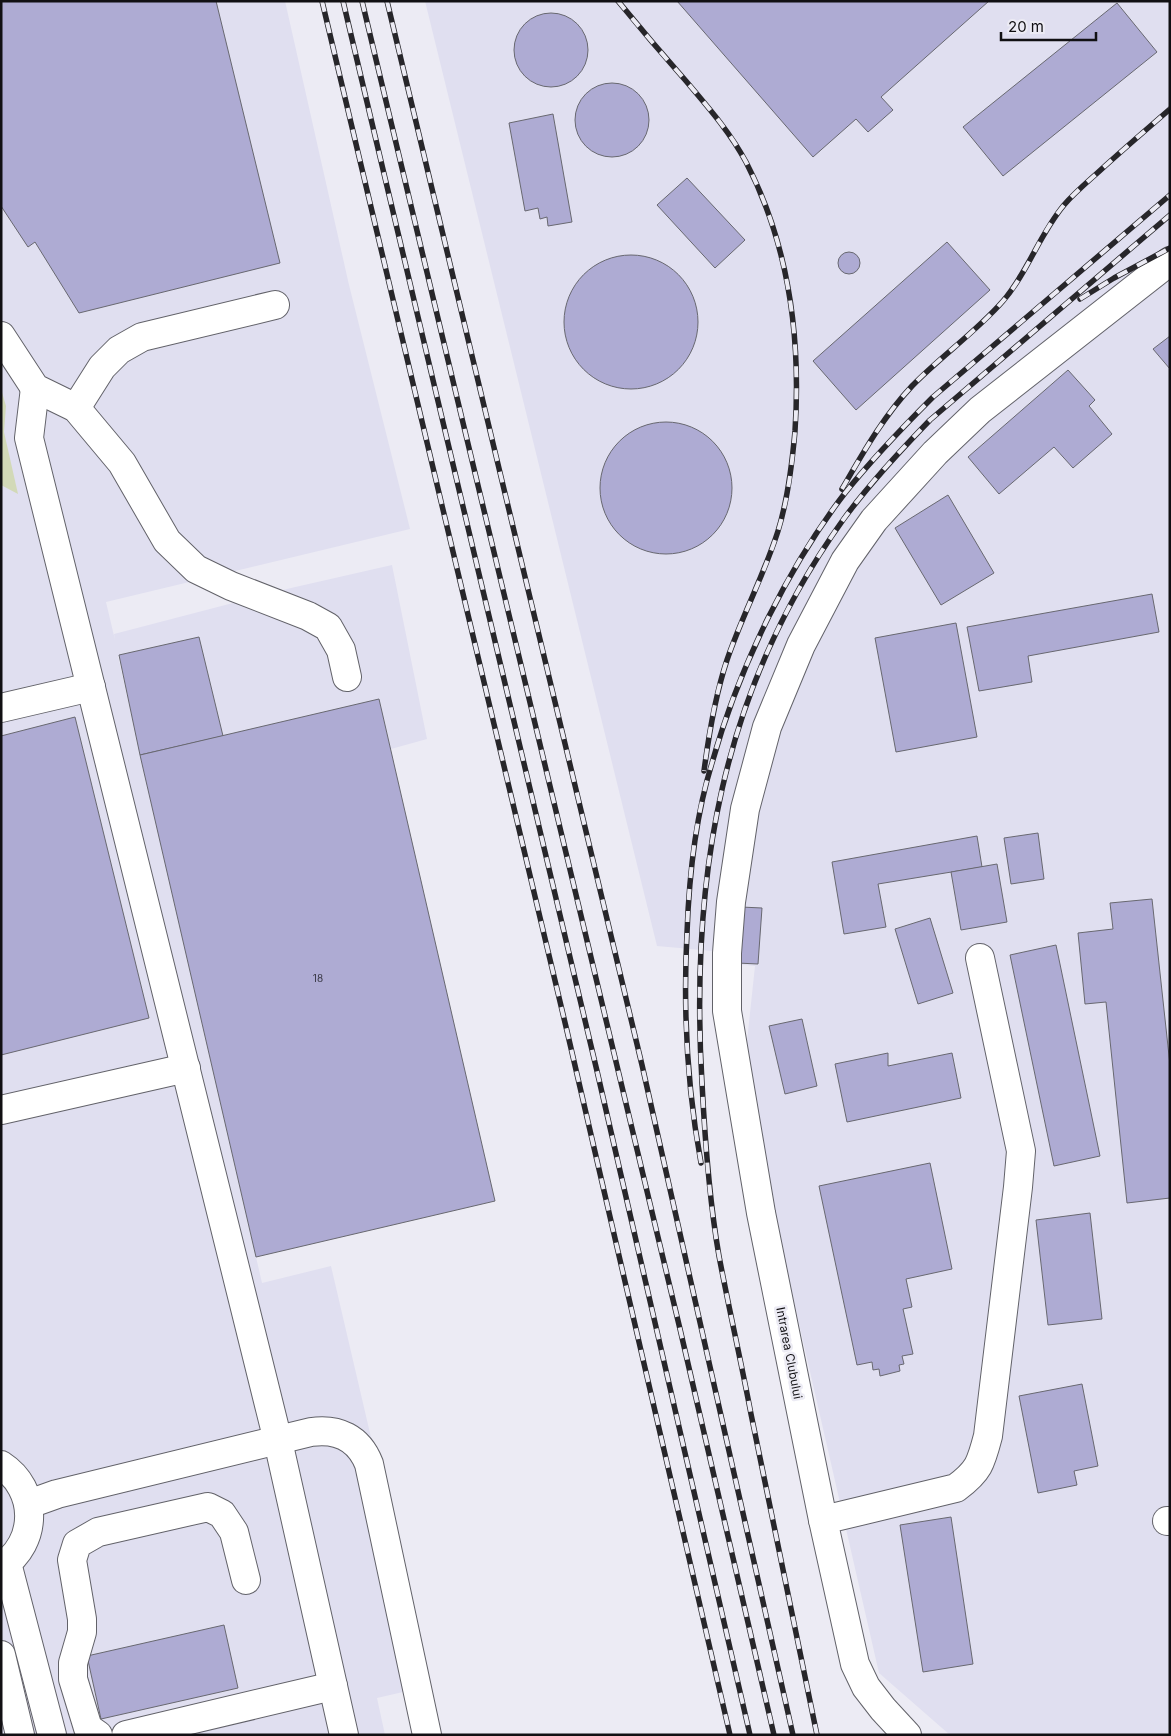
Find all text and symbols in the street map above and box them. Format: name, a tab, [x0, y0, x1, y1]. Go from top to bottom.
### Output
scale bar	[1001, 10, 1096, 42]
text: 20 m	[1008, 17, 1044, 36]
house number: 18	[313, 972, 323, 984]
street label: Intrarea Clubului	[773, 1306, 806, 1400]

